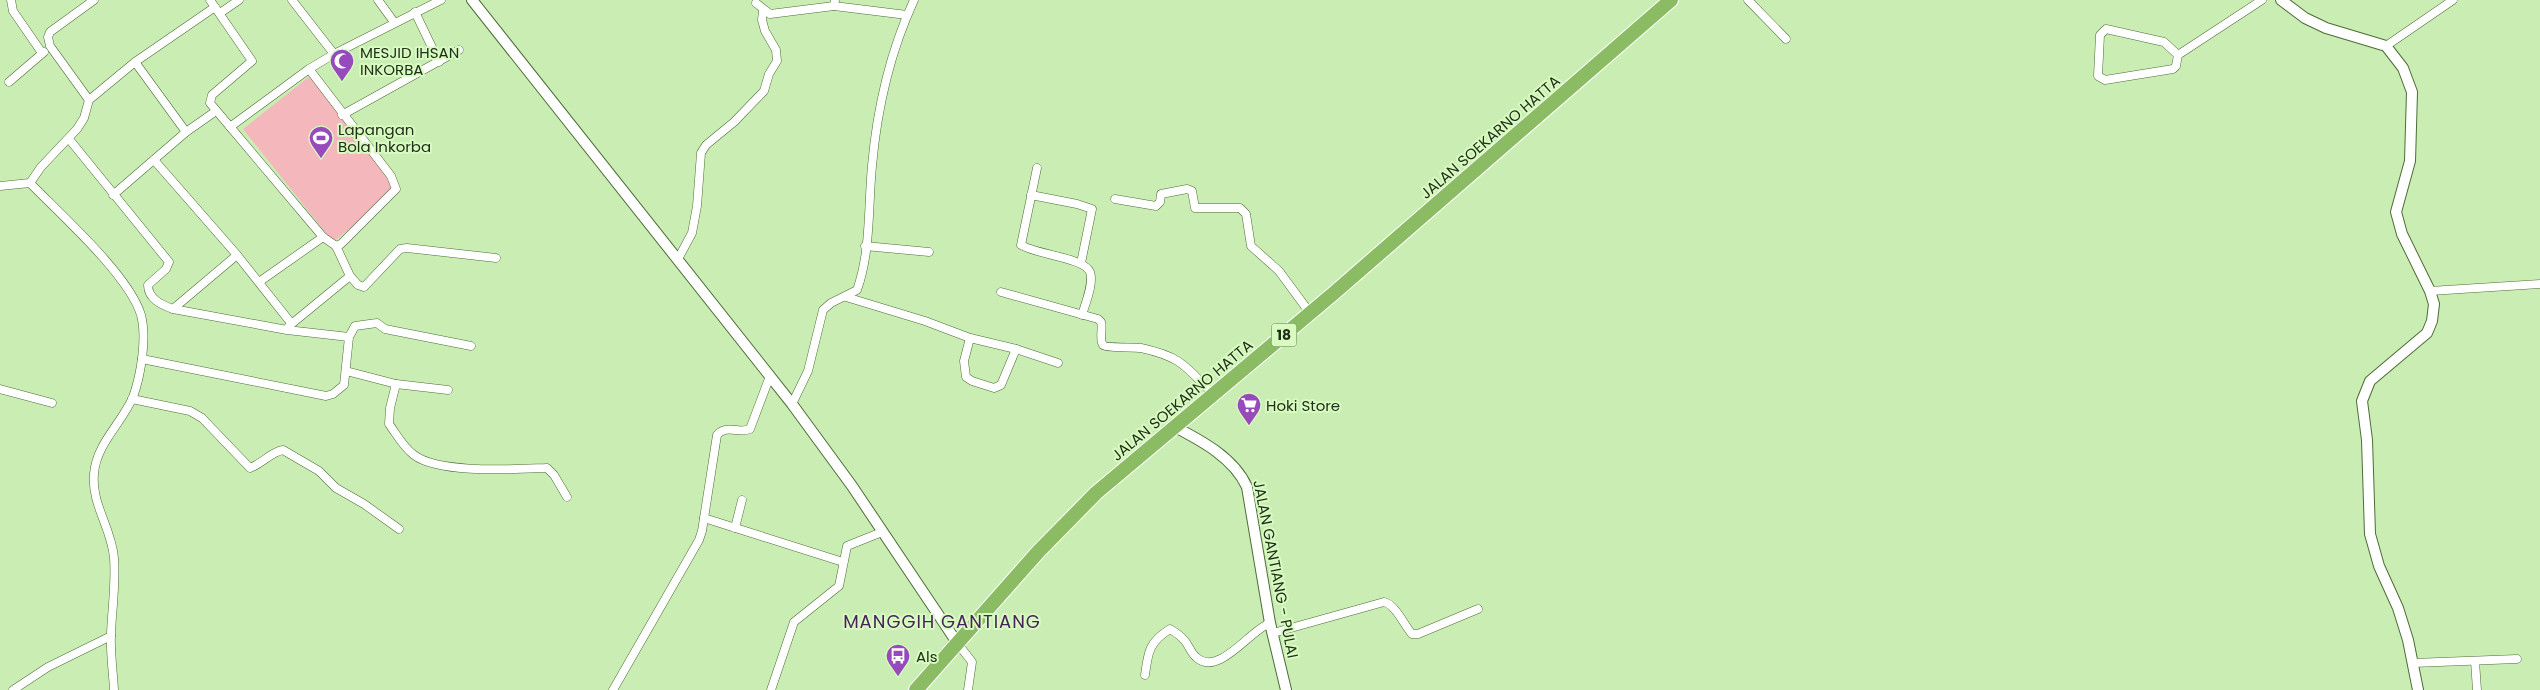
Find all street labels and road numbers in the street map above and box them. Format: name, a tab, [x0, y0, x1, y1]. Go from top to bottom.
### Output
street label: JALAN SOEKARNO HATTA	[1416, 70, 1564, 204]
road number: 18	[1272, 324, 1296, 346]
street label: JALAN SOEKARNO HATTA	[1107, 334, 1257, 466]
street label: JALAN GANTIANG - PULAI	[1248, 478, 1304, 660]

